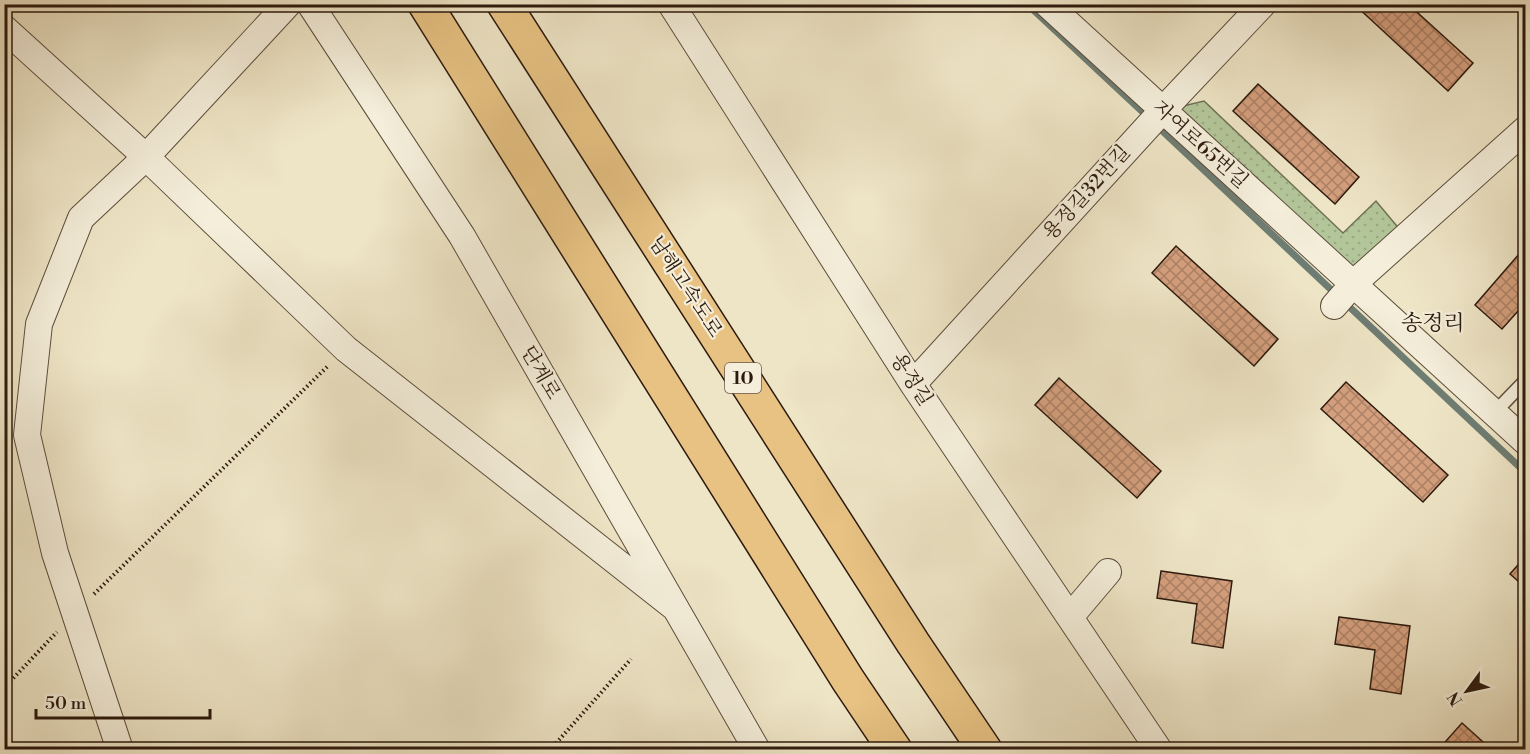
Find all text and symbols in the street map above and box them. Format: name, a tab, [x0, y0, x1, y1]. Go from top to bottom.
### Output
street label: 자여로65번길	[1147, 96, 1253, 194]
street label: 용정길32번길	[1038, 140, 1136, 246]
street label: 남해고속도로	[643, 232, 727, 342]
district label: 송정리	[1401, 310, 1465, 337]
street label: 단계로	[515, 342, 565, 404]
street label: 용정길	[885, 349, 937, 411]
road number: 10	[725, 363, 761, 393]
north arrow	[1437, 661, 1497, 721]
scale bar	[36, 682, 210, 720]
text: N	[1443, 688, 1467, 709]
text: 50 m	[45, 692, 87, 715]

